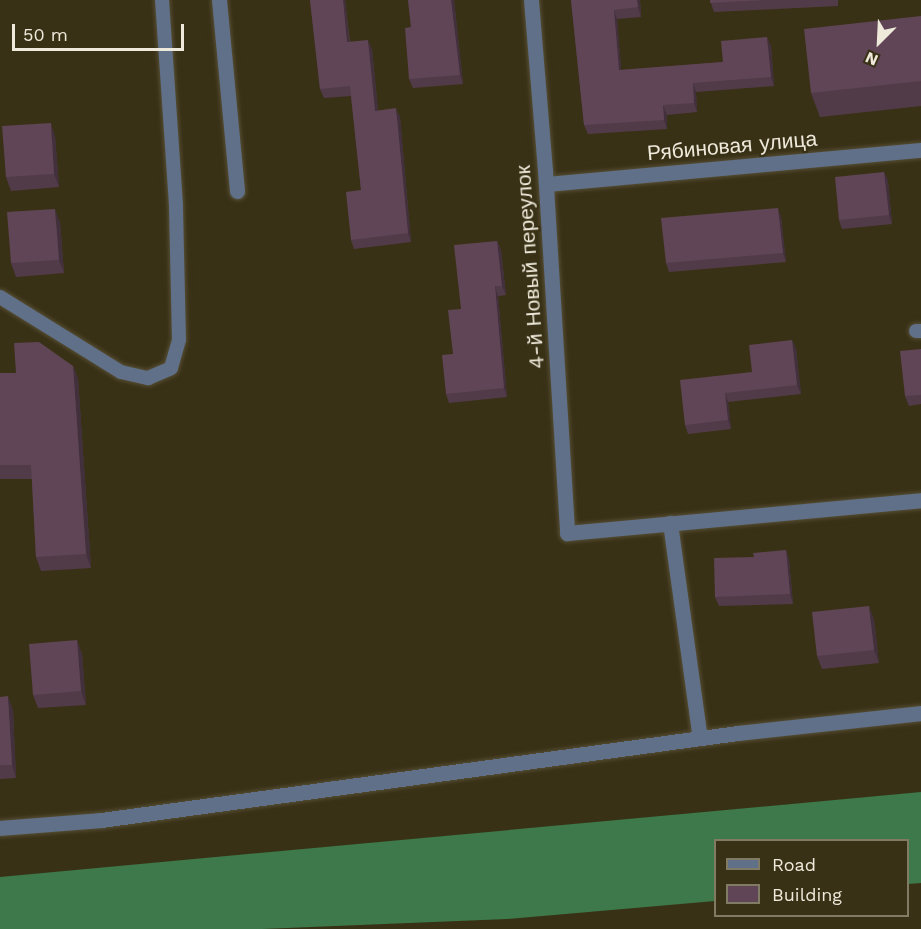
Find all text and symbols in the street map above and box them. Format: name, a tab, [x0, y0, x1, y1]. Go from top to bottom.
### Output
scale bar	[15, 12, 188, 50]
north arrow	[849, 12, 909, 72]
text: 50 m	[23, 24, 68, 45]
text: N	[862, 48, 881, 70]
street label: Рябиновая улица	[646, 126, 818, 166]
street label: 4-й Новый переулок	[510, 164, 550, 370]
legend	[714, 839, 909, 917]
text: Road	[772, 854, 816, 875]
text: Building	[772, 884, 842, 905]

